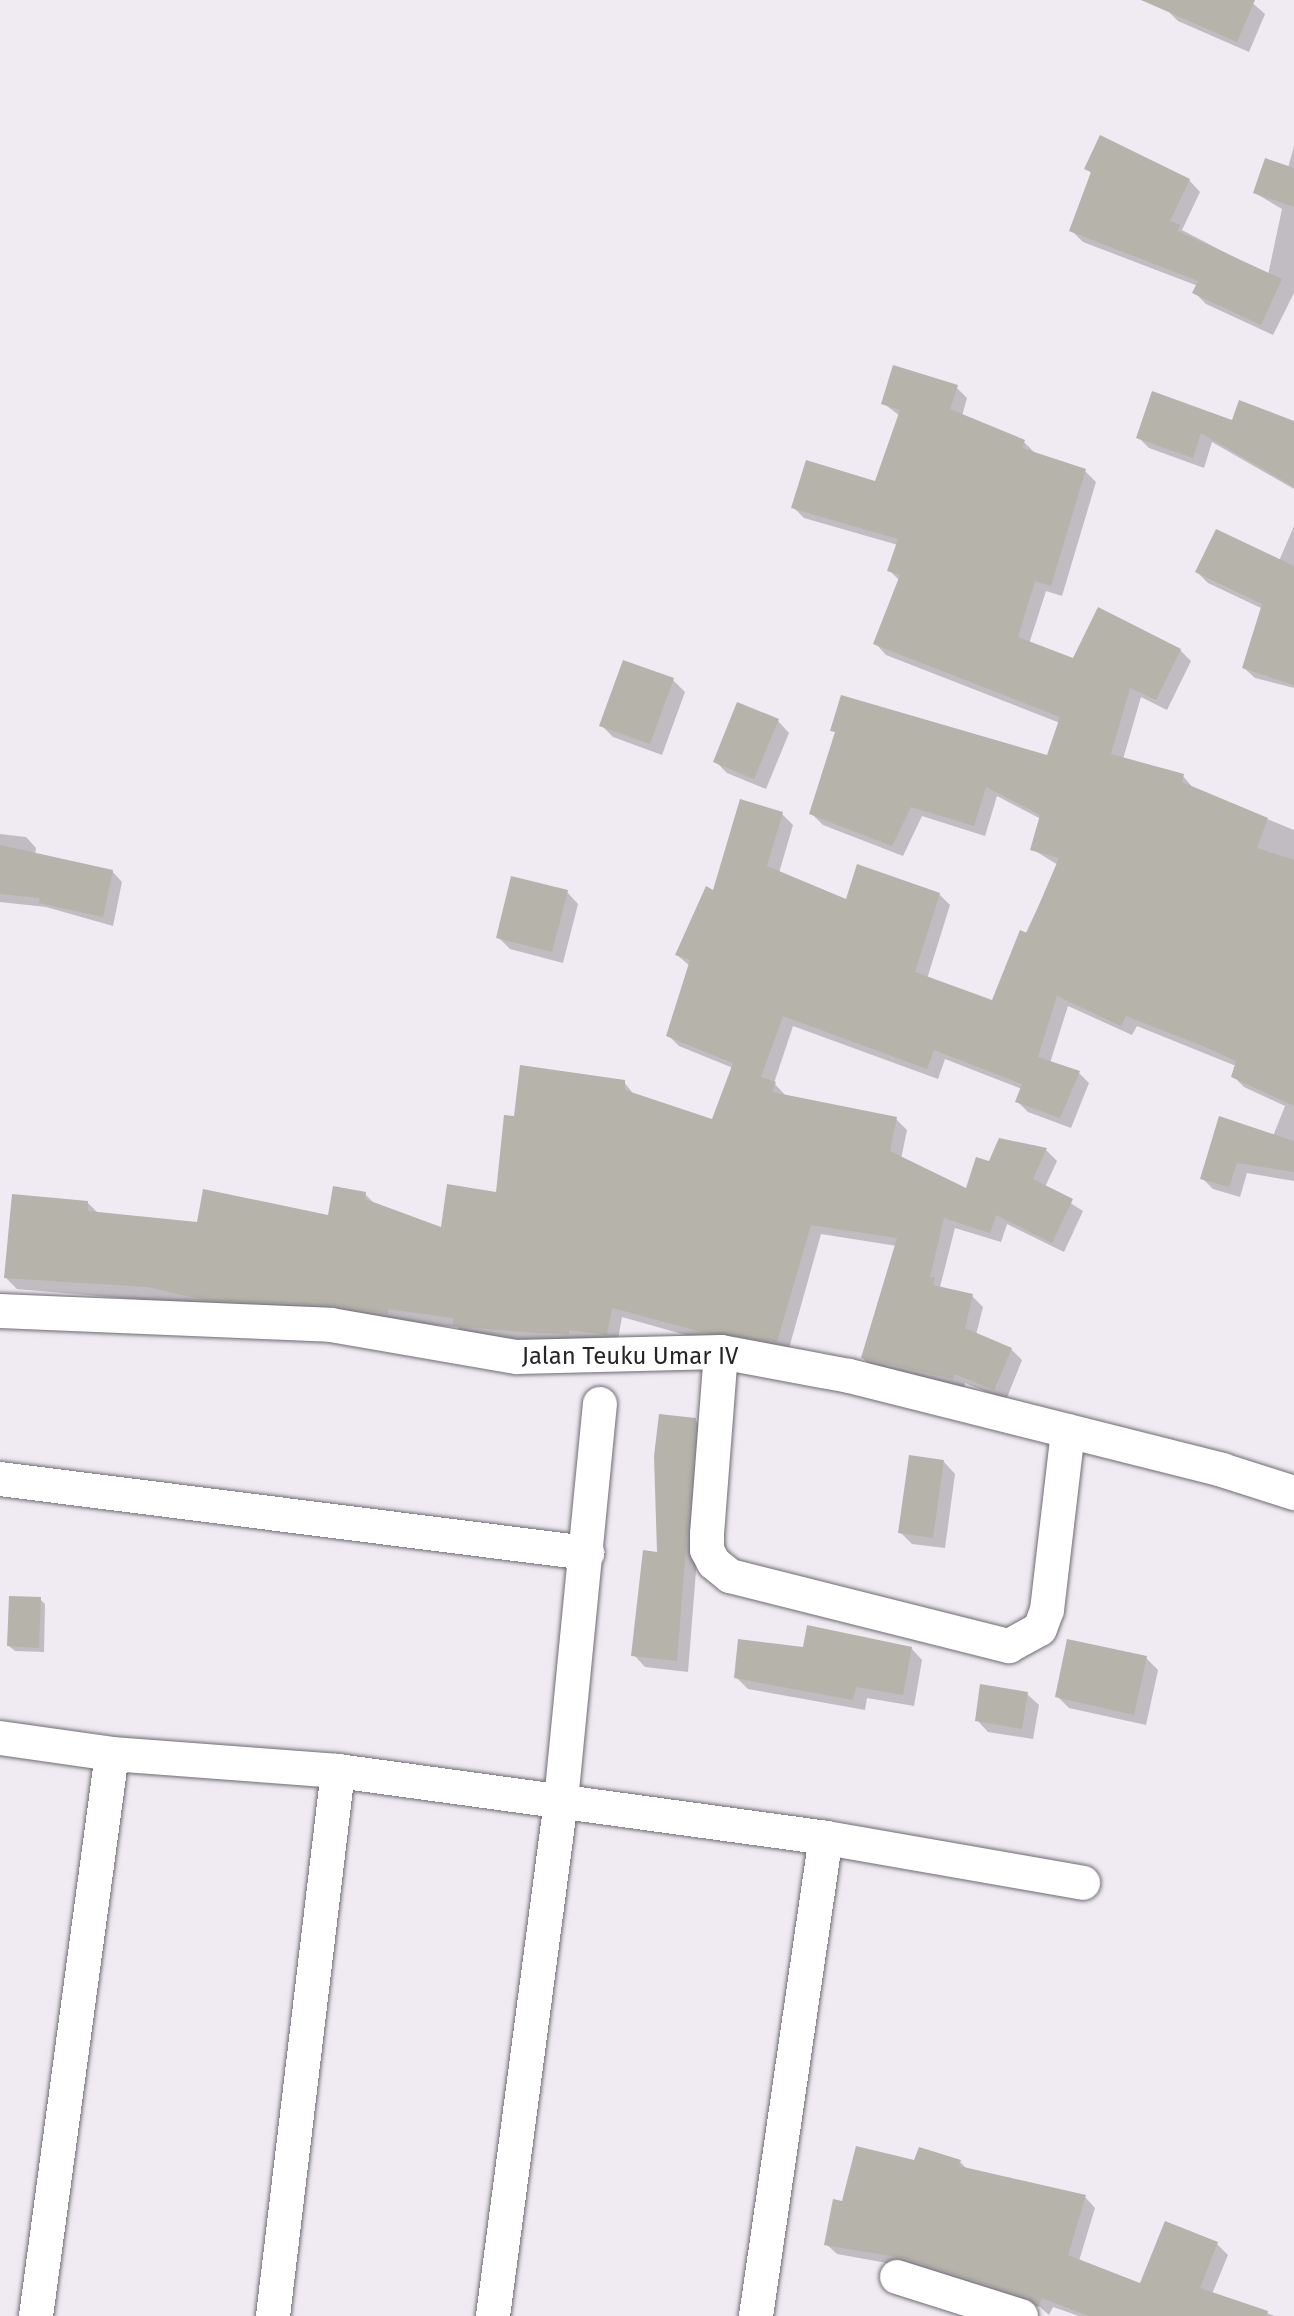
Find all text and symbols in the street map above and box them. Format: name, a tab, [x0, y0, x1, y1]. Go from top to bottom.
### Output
street label: Jalan Teuku Umar IV	[522, 1343, 738, 1371]

